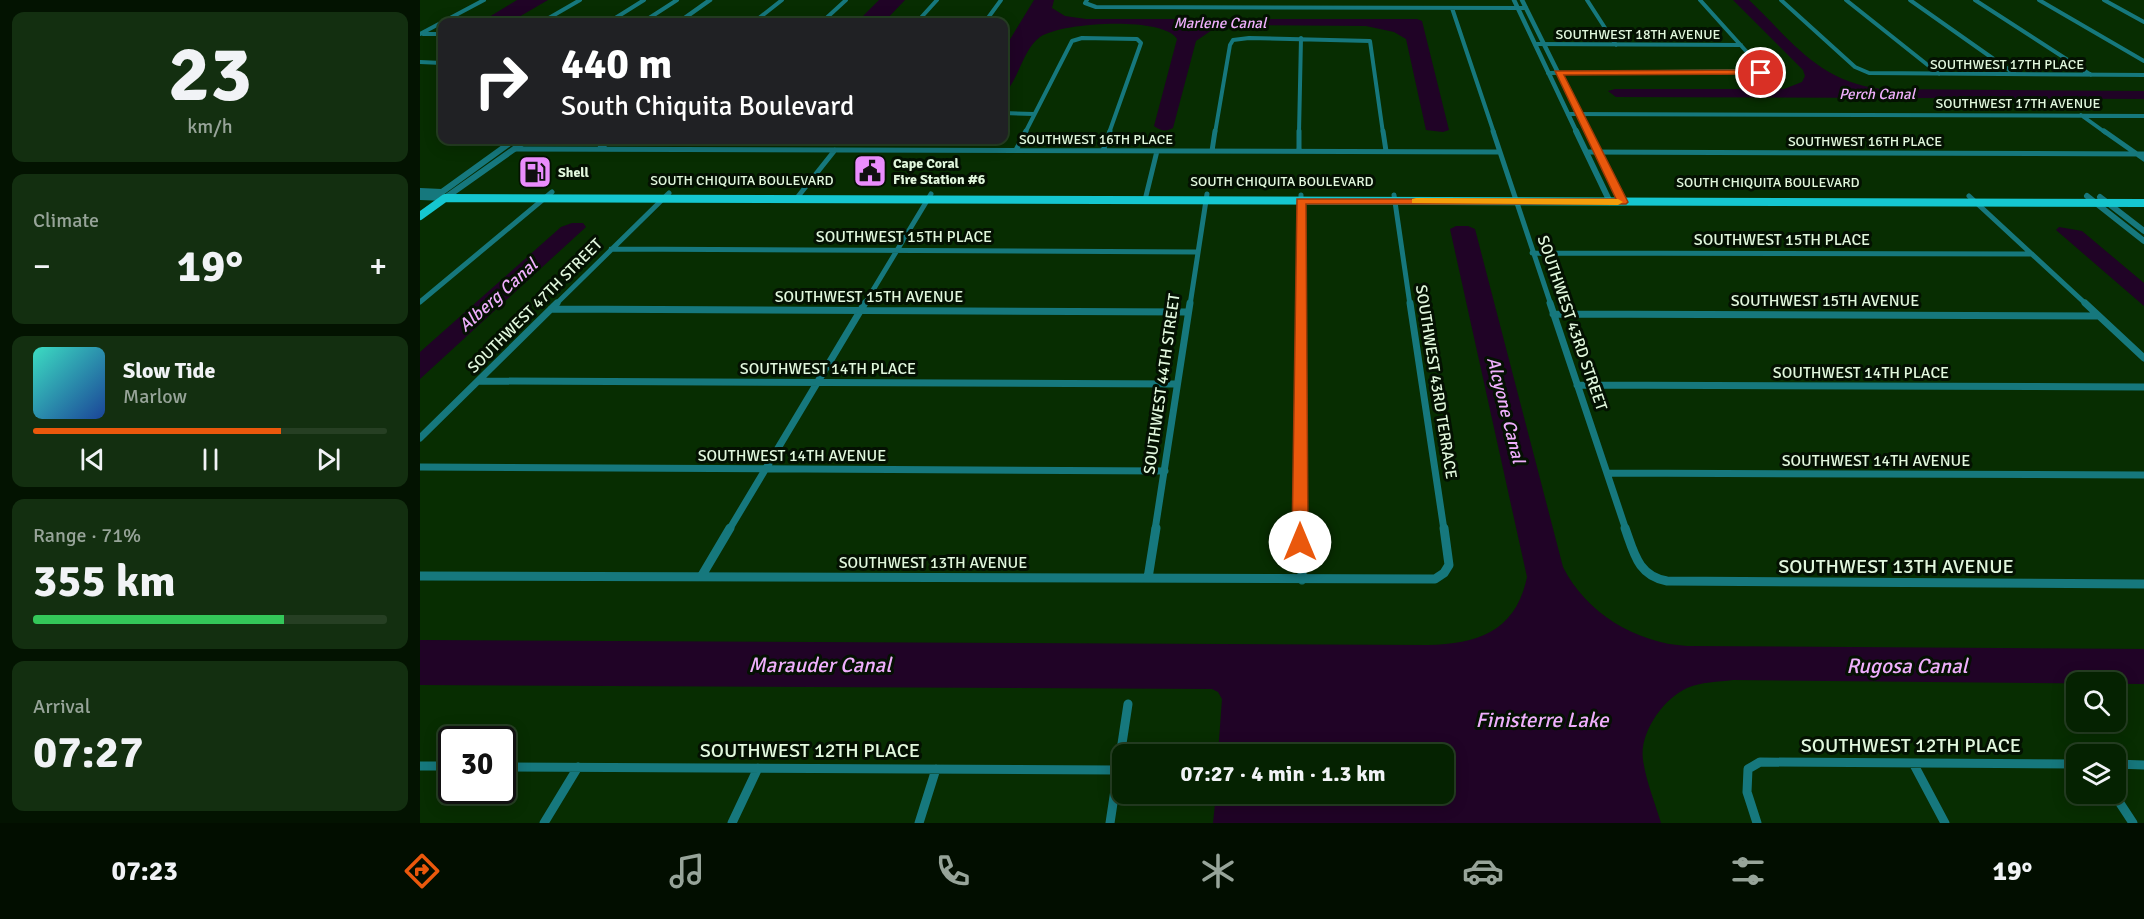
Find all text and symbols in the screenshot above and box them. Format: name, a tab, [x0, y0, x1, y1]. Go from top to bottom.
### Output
water label: Marlene Canal	[1174, 14, 1268, 32]
street label: SOUTHWEST 18TH AVENUE	[1556, 26, 1721, 43]
text: 23	[168, 27, 252, 123]
text: 440 m	[561, 39, 672, 90]
icon: right	[462, 42, 540, 120]
pin	[1735, 47, 1786, 98]
icon: arrive	[1744, 56, 1777, 89]
street label: SOUTHWEST 17TH PLACE	[1930, 56, 2084, 73]
water label: Perch Canal	[1839, 85, 1917, 103]
text: South Chiquita Boulevard	[561, 90, 854, 123]
street label: SOUTHWEST 17TH AVENUE	[1936, 95, 2101, 112]
text: km/h	[187, 114, 233, 139]
street label: SOUTHWEST 16TH PLACE	[1019, 131, 1173, 148]
street label: SOUTHWEST 16TH PLACE	[1788, 133, 1942, 150]
public building icon: Cape Coral Fire Station #6	[852, 153, 888, 189]
fuel station icon: Shell	[517, 154, 553, 190]
place label: Cape Coral Fire Station #6	[893, 155, 986, 188]
place label: Shell	[558, 164, 590, 181]
street label: SOUTH CHIQUITA BOULEVARD	[650, 172, 834, 189]
street label: SOUTH CHIQUITA BOULEVARD	[1190, 173, 1374, 190]
street label: SOUTH CHIQUITA BOULEVARD	[1676, 174, 1860, 191]
text: Climate	[33, 208, 99, 233]
street label: SOUTHWEST 15TH PLACE	[816, 227, 992, 247]
street label: SOUTHWEST 15TH PLACE	[1694, 230, 1870, 250]
street label: SOUTHWEST 43RD STREET	[1533, 233, 1611, 413]
street label: SOUTHWEST 47TH STREET	[463, 234, 607, 378]
text: 19°	[177, 239, 243, 294]
text: −	[33, 246, 51, 287]
text: +	[369, 246, 387, 287]
water label: Alberg Canal	[454, 253, 543, 336]
street label: SOUTHWEST 43RD TERRACE	[1411, 283, 1461, 481]
street label: SOUTHWEST 15TH AVENUE	[775, 287, 963, 307]
street label: SOUTHWEST 15TH AVENUE	[1731, 291, 1919, 311]
street label: SOUTHWEST 44TH STREET	[1139, 292, 1185, 476]
water label: Alcyone Canal	[1482, 355, 1530, 467]
text: Slow Tide	[123, 357, 215, 384]
street label: SOUTHWEST 14TH PLACE	[740, 359, 916, 379]
street label: SOUTHWEST 14TH PLACE	[1773, 363, 1949, 383]
text: Marlow	[123, 384, 187, 409]
icon: previous	[76, 443, 109, 476]
icon: pause	[194, 443, 227, 476]
icon: next	[312, 443, 345, 476]
street label: SOUTHWEST 14TH AVENUE	[698, 446, 886, 466]
street label: SOUTHWEST 14TH AVENUE	[1782, 451, 1970, 471]
position arrow	[1268, 510, 1332, 574]
text: Range · 71%	[33, 523, 141, 548]
street label: SOUTHWEST 13TH AVENUE	[839, 553, 1027, 573]
text: 355 km	[33, 554, 176, 609]
street label: SOUTHWEST 13TH AVENUE	[1778, 554, 2014, 579]
water label: Marauder Canal	[749, 652, 893, 678]
water label: Rugosa Canal	[1846, 653, 1970, 679]
map controls	[2066, 672, 2126, 804]
button: search	[2066, 672, 2126, 732]
text: Arrival	[33, 694, 91, 719]
water label: Finisterre Lake	[1476, 707, 1610, 733]
text: 07:27	[33, 725, 143, 780]
speed limit sign: 30	[438, 726, 516, 804]
street label: SOUTHWEST 12TH PLACE	[1801, 733, 2021, 758]
street label: SOUTHWEST 12TH PLACE	[700, 738, 920, 763]
button: layers	[2066, 744, 2126, 804]
text: 07:27 · 4 min · 1.3 km	[1180, 760, 1386, 787]
icon: directions	[401, 850, 443, 892]
icon: music	[666, 850, 708, 892]
icon: phone	[932, 850, 974, 892]
icon: climate	[1197, 850, 1239, 892]
icon: car	[1462, 850, 1504, 892]
icon: filters	[1727, 850, 1769, 892]
text: 07:23	[112, 855, 178, 888]
text: 19°	[1992, 855, 2032, 888]

